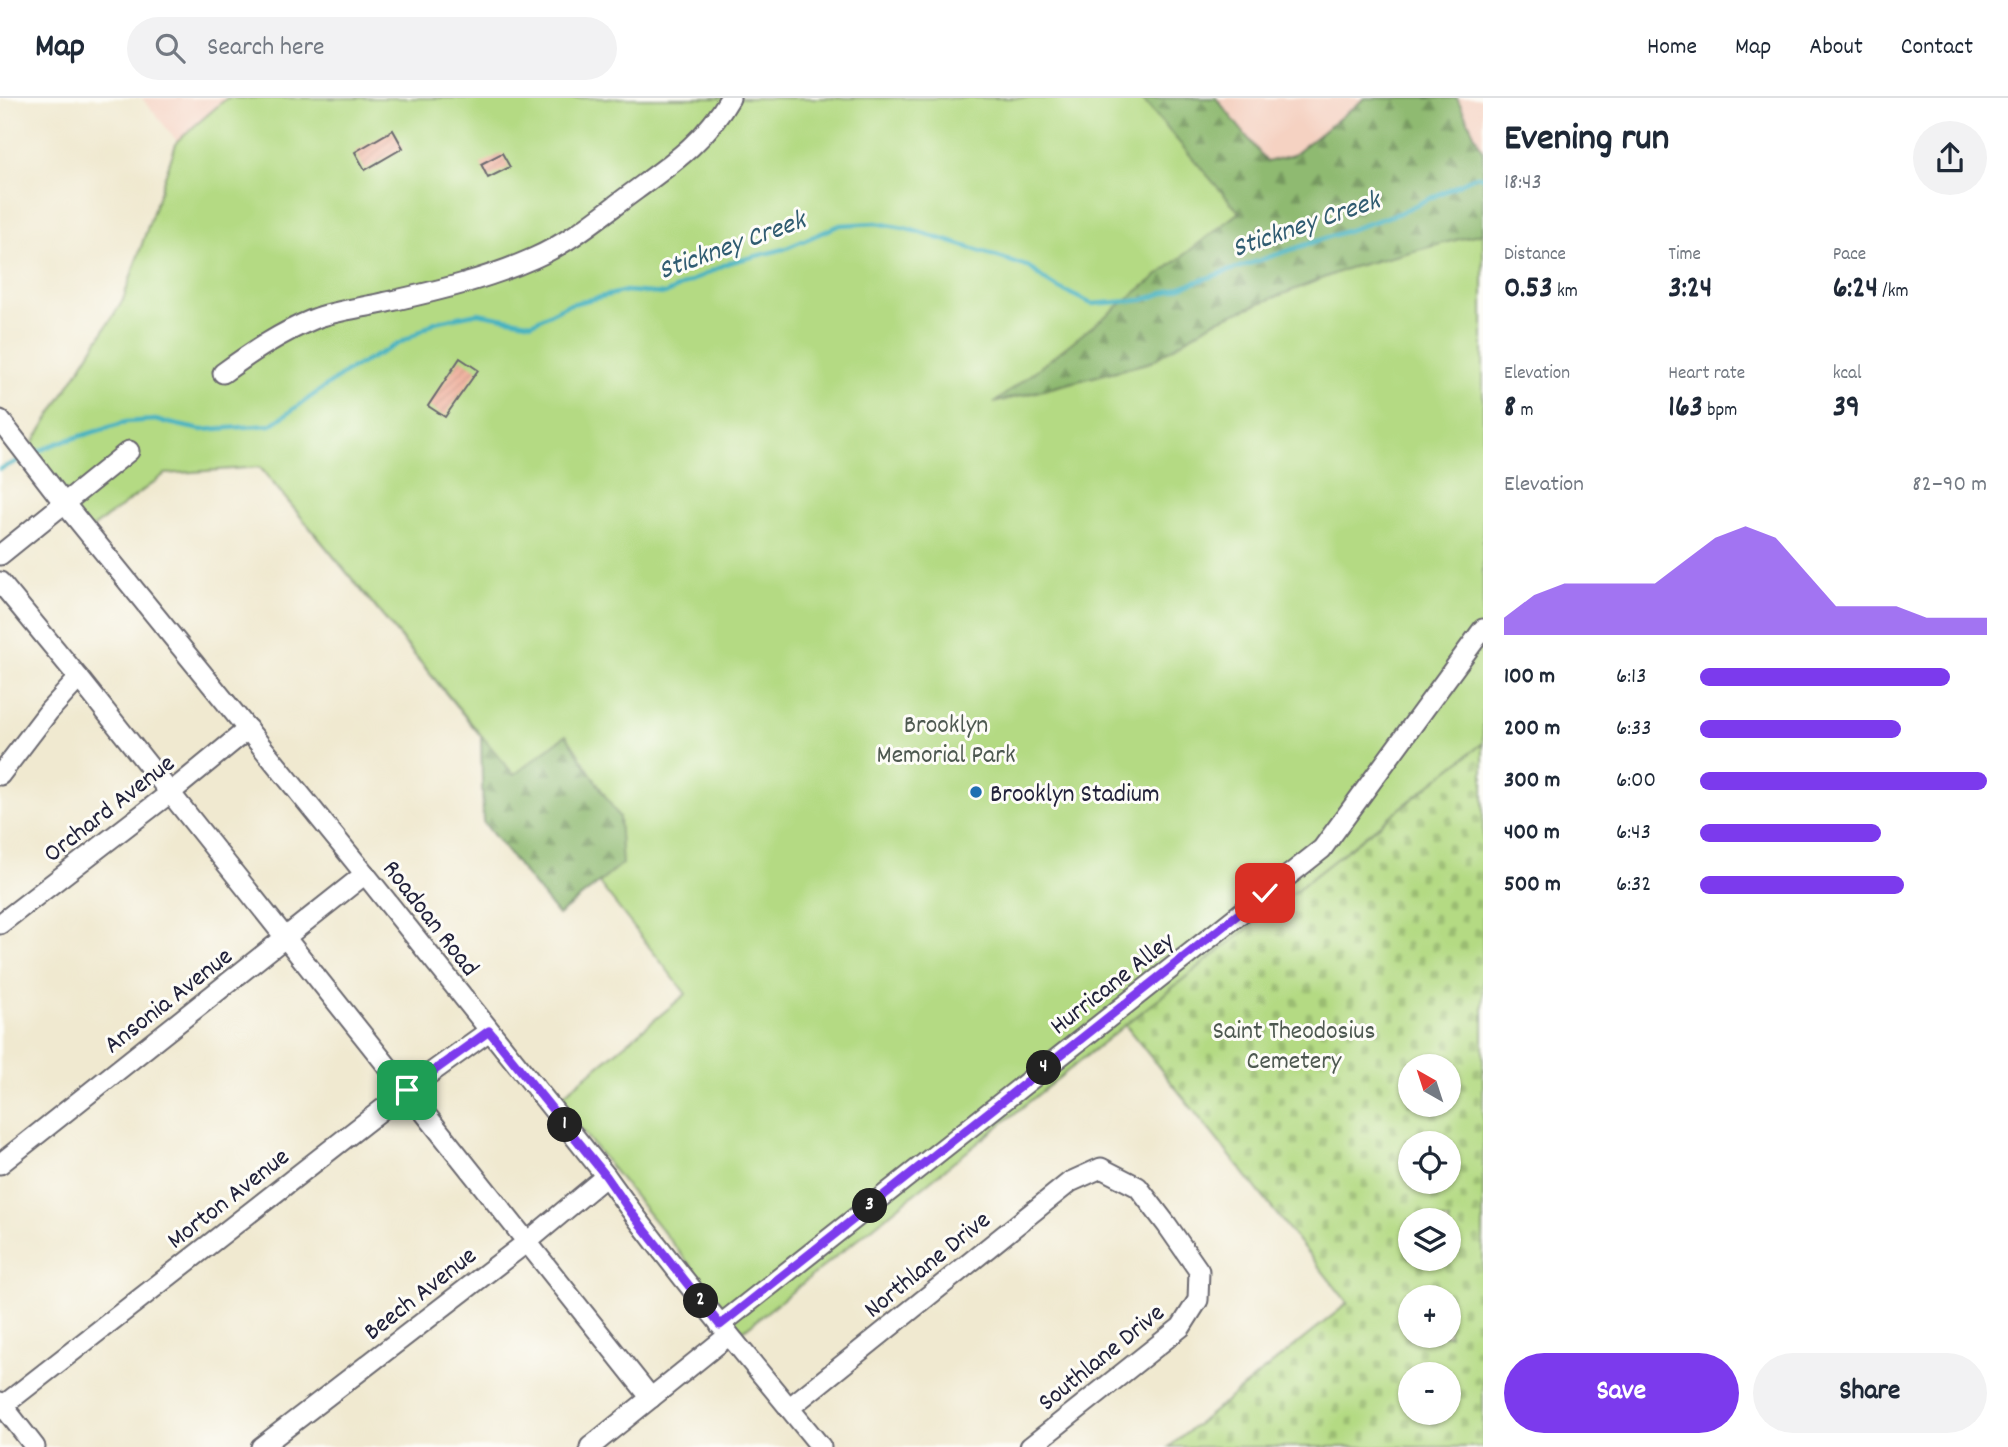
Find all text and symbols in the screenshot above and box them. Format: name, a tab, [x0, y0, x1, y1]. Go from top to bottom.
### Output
search box	[127, 17, 617, 80]
text: Map	[35, 25, 85, 72]
icon: search	[151, 29, 189, 67]
text: Search here	[207, 30, 325, 67]
text: Home	[1647, 31, 1697, 65]
text: Map	[1735, 31, 1771, 65]
text: About	[1809, 31, 1863, 65]
text: Contact	[1901, 31, 1973, 65]
text: Evening run	[1504, 113, 1669, 168]
button: share	[1913, 121, 1987, 195]
text: 18:43	[1504, 167, 1542, 200]
water label: Stickney Creek	[1227, 182, 1388, 271]
water label: Stickney Creek	[654, 202, 814, 293]
text: Distance	[1504, 242, 1566, 269]
text: Time	[1668, 242, 1701, 269]
text: Pace	[1833, 242, 1866, 269]
text: 0.53	[1504, 269, 1553, 312]
text: 3:24	[1668, 269, 1712, 312]
text: 6:24	[1833, 269, 1878, 312]
text: km	[1553, 279, 1578, 306]
text: /km	[1878, 279, 1909, 306]
text: Elevation	[1504, 361, 1570, 388]
text: Heart rate	[1668, 361, 1745, 388]
text: kcal	[1833, 361, 1862, 388]
text: 8	[1504, 388, 1516, 431]
text: 163	[1668, 388, 1703, 431]
text: 39	[1833, 388, 1860, 431]
text: m	[1516, 398, 1533, 425]
text: bpm	[1703, 398, 1737, 425]
text: Elevation	[1504, 469, 1584, 502]
text: 82–90 m	[1912, 469, 1987, 502]
text: 100 m	[1504, 661, 1555, 694]
text: 6:13	[1616, 661, 1646, 694]
park label: Brooklyn Memorial Park	[876, 708, 1016, 775]
text: 200 m	[1504, 713, 1560, 746]
text: 6:33	[1616, 713, 1652, 746]
street label: Orchard Avenue	[36, 747, 184, 873]
text: 300 m	[1504, 765, 1560, 798]
text: 6:00	[1616, 765, 1656, 798]
place label: Brooklyn Stadium	[990, 777, 1160, 814]
marker: Brooklyn Stadium	[968, 784, 984, 800]
text: 400 m	[1504, 817, 1560, 850]
text: 6:43	[1616, 817, 1651, 850]
street label: Roadoan Road	[372, 853, 487, 985]
pin	[1235, 863, 1295, 923]
text: 500 m	[1504, 869, 1561, 902]
text: 6:32	[1616, 869, 1651, 902]
icon: check	[1246, 874, 1284, 912]
street label: Hurricane Alley	[1043, 924, 1184, 1045]
street label: Ansonia Avenue	[97, 940, 242, 1064]
park label: Saint Theodosius Cemetery	[1213, 1014, 1375, 1081]
pin: 4	[1026, 1051, 1062, 1086]
text: 4	[1040, 1054, 1047, 1081]
north arrow	[1398, 1054, 1461, 1116]
map controls	[1398, 1054, 1461, 1425]
pin	[377, 1060, 437, 1120]
icon: arrive	[388, 1071, 426, 1109]
pin: 1	[548, 1108, 582, 1142]
text: 1	[562, 1111, 567, 1138]
button: locate	[1398, 1131, 1461, 1194]
street label: Morton Avenue	[160, 1140, 298, 1260]
pin: 3	[852, 1188, 888, 1224]
text: 3	[865, 1192, 874, 1219]
street label: Northlane Drive	[857, 1203, 999, 1328]
button: layers	[1398, 1208, 1461, 1271]
street label: Beech Avenue	[357, 1239, 486, 1351]
pin: 2	[684, 1284, 718, 1318]
button: +	[1398, 1285, 1461, 1348]
text: 2	[696, 1287, 705, 1314]
street label: Southlane Drive	[1031, 1296, 1174, 1421]
button: Save	[1504, 1353, 1739, 1433]
button: Share	[1753, 1353, 1987, 1433]
button: −	[1398, 1362, 1461, 1425]

